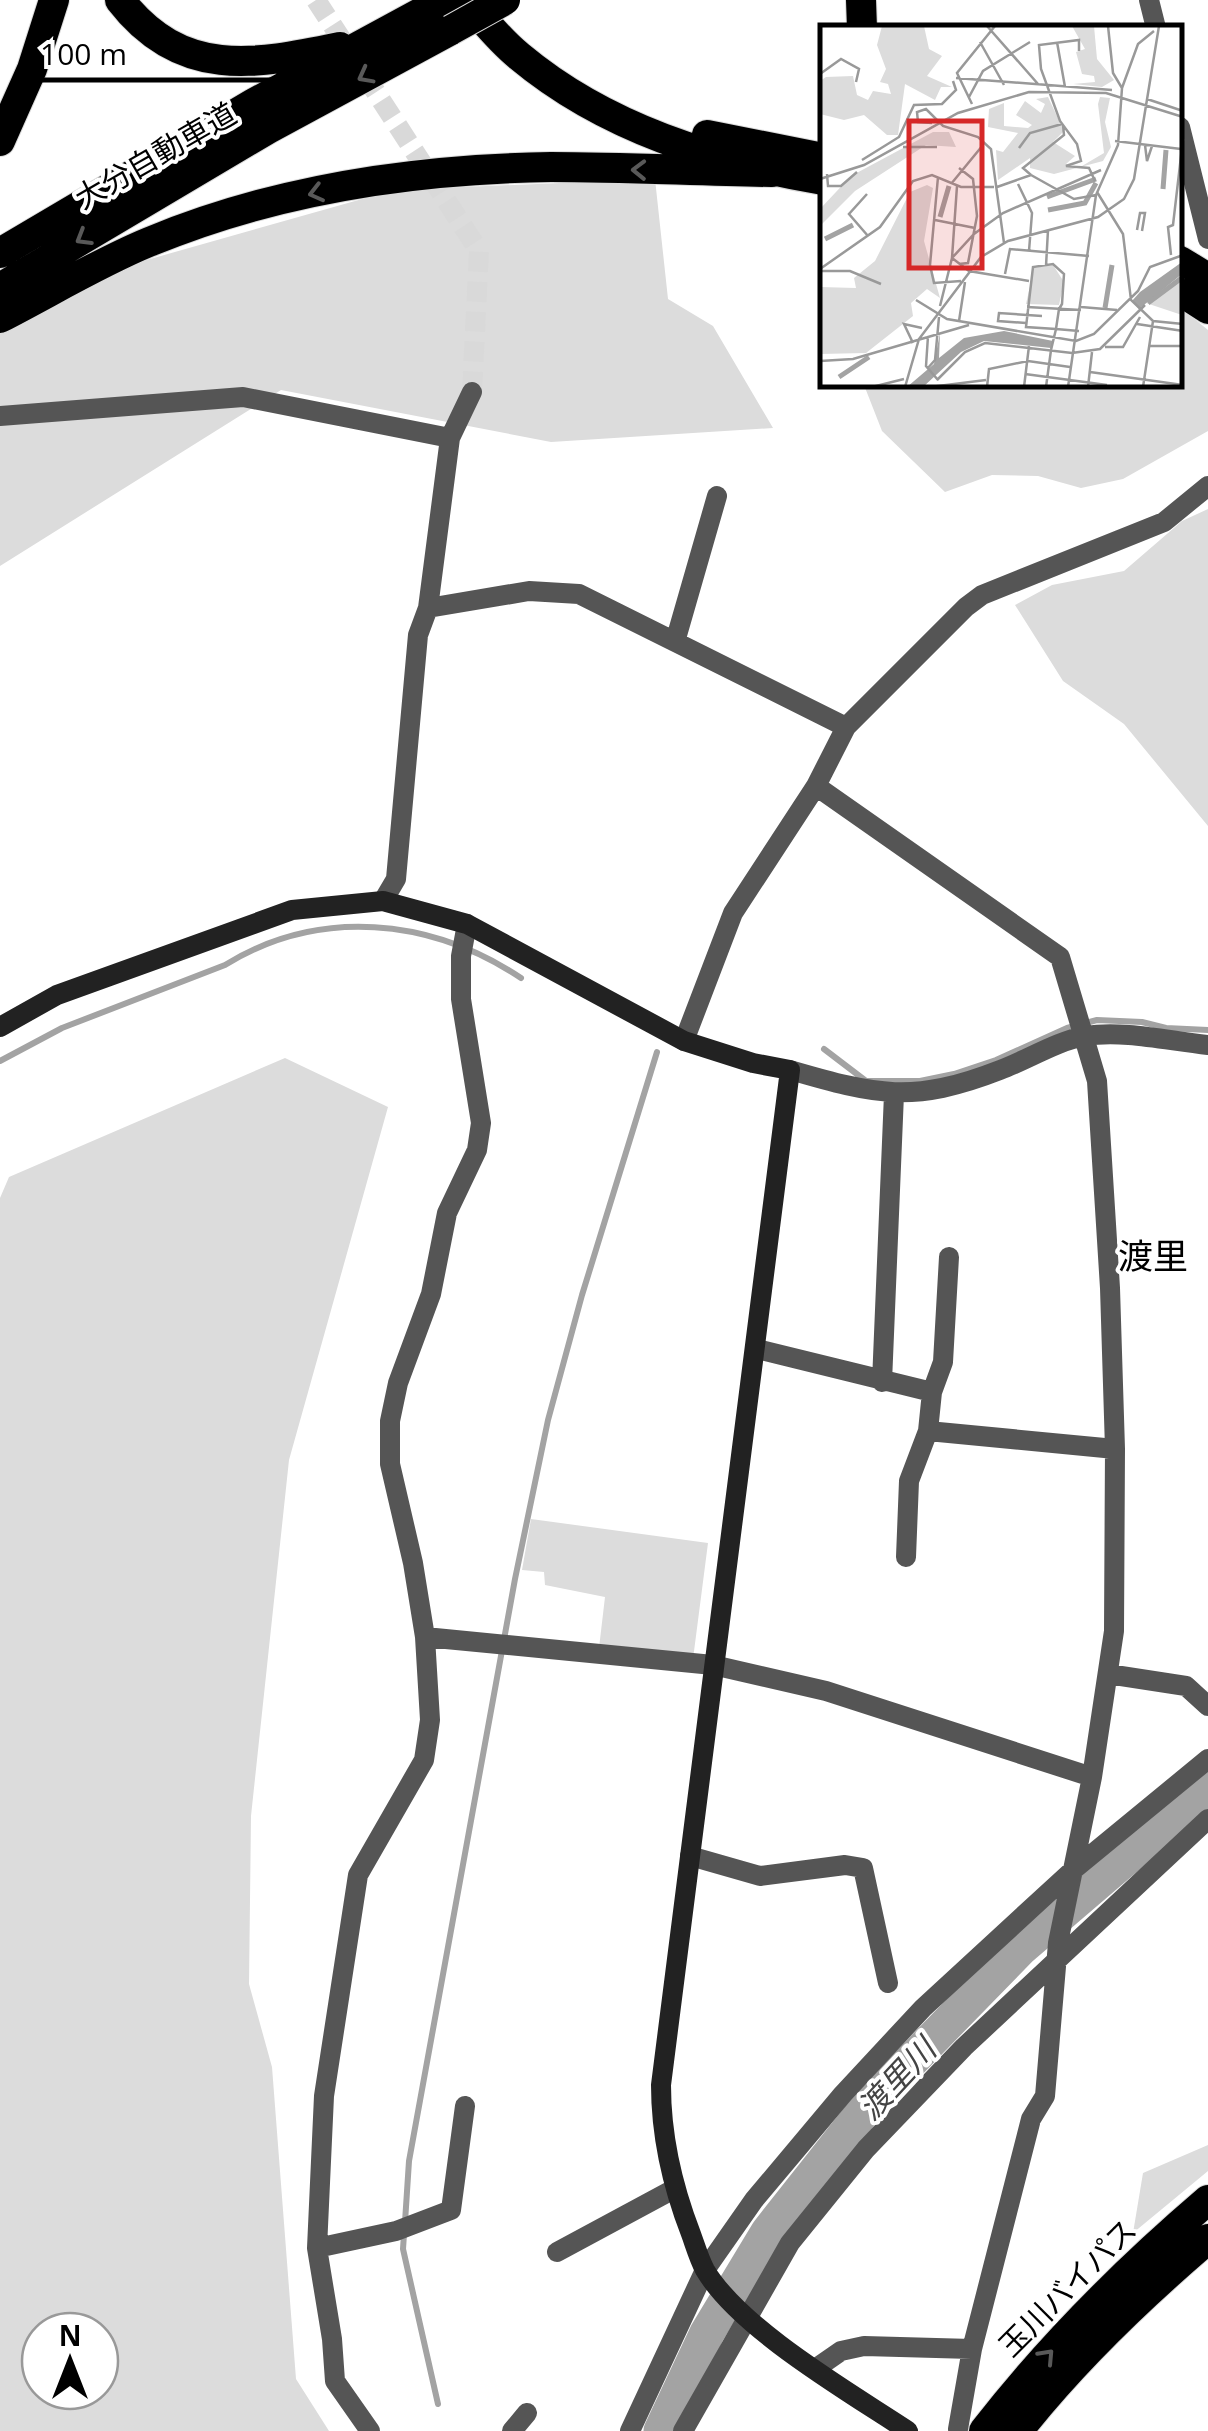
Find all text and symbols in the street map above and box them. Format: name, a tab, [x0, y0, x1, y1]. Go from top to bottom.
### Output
scale bar	[25, 20, 325, 82]
inset map	[820, 25, 1183, 388]
text: 100 m	[40, 33, 127, 74]
one-way arrow	[358, 64, 376, 84]
street label: 大分自動車道	[67, 92, 243, 218]
one-way arrow	[631, 160, 647, 181]
one-way arrow	[308, 181, 325, 202]
one-way arrow	[76, 226, 94, 245]
district label: 渡里	[1118, 1232, 1188, 1279]
water label: 渡里川	[848, 2026, 947, 2128]
street label: 玉川バイパス	[989, 2209, 1145, 2365]
north arrow	[20, 2311, 120, 2411]
text: N	[59, 2316, 81, 2354]
one-way arrow	[1035, 2350, 1053, 2368]

